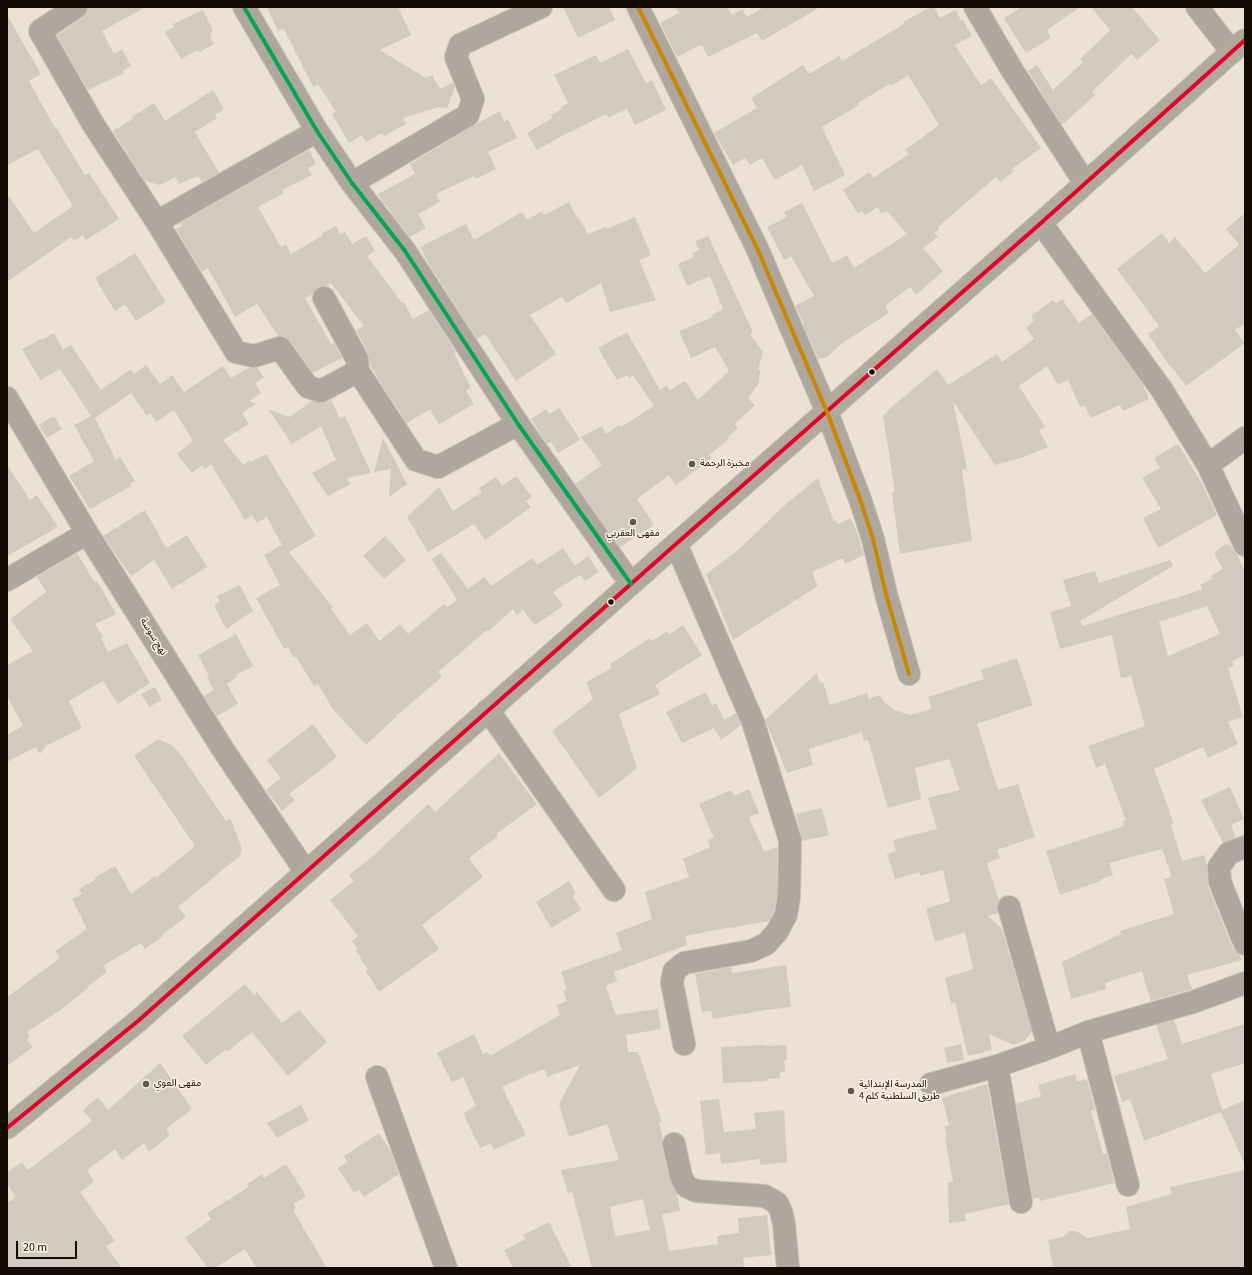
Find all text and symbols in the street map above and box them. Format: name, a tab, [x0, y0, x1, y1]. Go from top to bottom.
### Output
unlabelled marker	[867, 367, 877, 377]
place label: مخبزة الرحمة	[700, 458, 750, 470]
marker: مخبزة الرحمة	[687, 459, 697, 469]
marker: مقهى العقربي	[628, 517, 638, 527]
place label: مقهى العقربي	[606, 528, 660, 540]
unlabelled marker	[606, 597, 616, 607]
street label: نهج سوسة	[137, 616, 169, 658]
place label: مقهى العوي	[154, 1078, 201, 1090]
marker: مقهى العوي	[141, 1079, 151, 1089]
place label: المدرسة الإبتدائية طريق السلطنية كلم 4	[859, 1079, 940, 1102]
marker: المدرسة الإبتدائية طريق السلطنية كلم 4	[846, 1086, 856, 1096]
scale bar	[18, 1233, 79, 1259]
text: 20 m	[23, 1239, 47, 1256]

